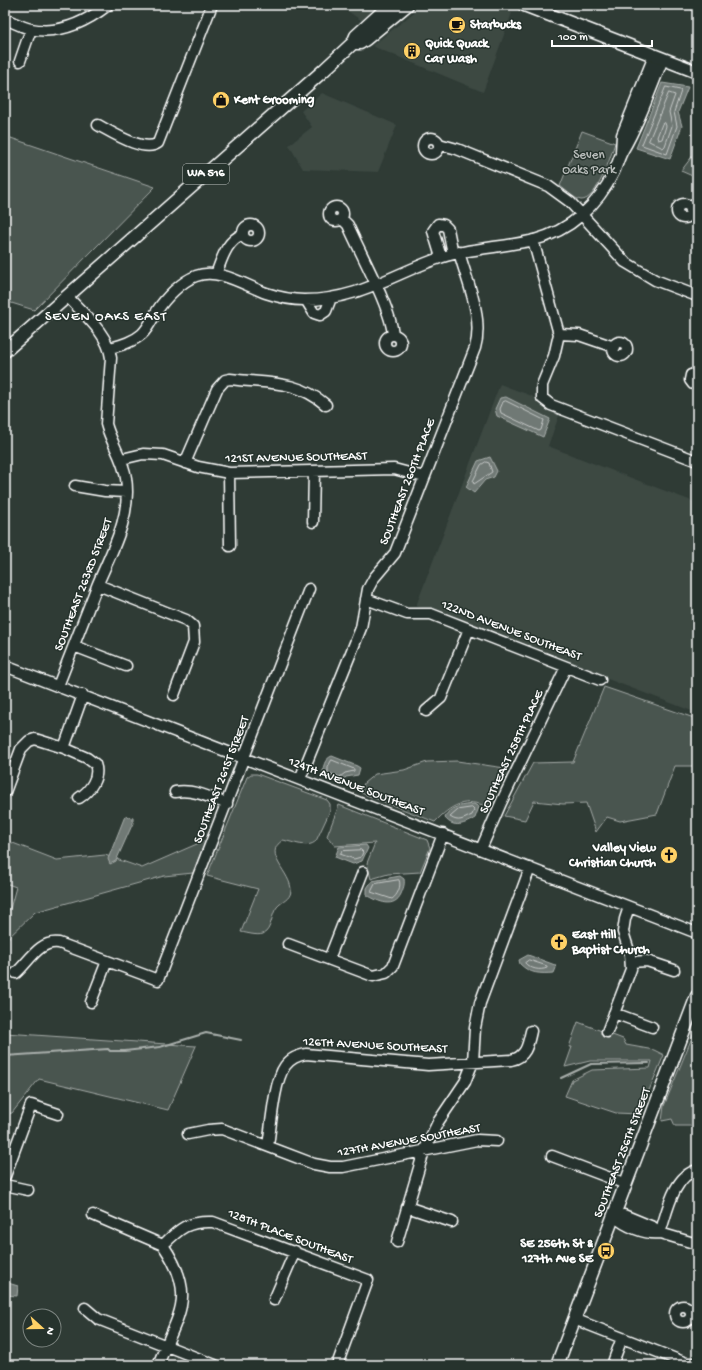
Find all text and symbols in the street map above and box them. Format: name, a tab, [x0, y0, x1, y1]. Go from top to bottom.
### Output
cafe icon: Starbucks	[447, 15, 467, 35]
place label: Starbucks	[470, 18, 522, 33]
scale bar	[552, 22, 652, 48]
text: 100 m	[557, 31, 588, 45]
place label: Quick Quack Car Wash	[424, 37, 490, 67]
building icon: Quick Quack Car Wash	[402, 41, 422, 61]
shop icon: Kent Grooming	[211, 90, 231, 110]
place label: Kent Grooming	[233, 93, 315, 108]
park label: Seven Oaks Park	[562, 148, 617, 178]
road number: WA 516	[183, 164, 229, 184]
district label: SEVEN OAKS EAST	[45, 309, 167, 326]
street label: SOUTHEAST 260TH PLACE	[377, 416, 439, 547]
street label: 121ST AVENUE SOUTHEAST	[224, 449, 368, 467]
street label: SOUTHEAST 263RD STREET	[52, 516, 117, 653]
street label: 122ND AVENUE SOUTHEAST	[438, 597, 584, 665]
street label: SOUTHEAST 258TH PLACE	[477, 687, 548, 816]
street label: SOUTHEAST 261ST STREET	[191, 713, 254, 846]
street label: 124TH AVENUE SOUTHEAST	[285, 754, 427, 820]
place label: Valley View Christian Church	[568, 841, 657, 871]
church icon: Valley View Christian Church	[659, 845, 679, 865]
place label: East Hill Baptist Church	[571, 928, 650, 959]
church icon: East Hill Baptist Church	[549, 932, 569, 952]
street label: 126TH AVENUE SOUTHEAST	[301, 1035, 449, 1057]
street label: SOUTHEAST 256TH STREET	[591, 1085, 655, 1220]
street label: 127TH AVENUE SOUTHEAST	[335, 1121, 482, 1161]
street label: 128TH PLACE SOUTHEAST	[224, 1206, 356, 1268]
place label: SE 256th St & 127th Ave SE	[520, 1237, 594, 1267]
bus stop icon: SE 256th St & 127th Ave SE	[596, 1241, 616, 1261]
north arrow	[22, 1308, 62, 1348]
text: N	[43, 1325, 56, 1336]

